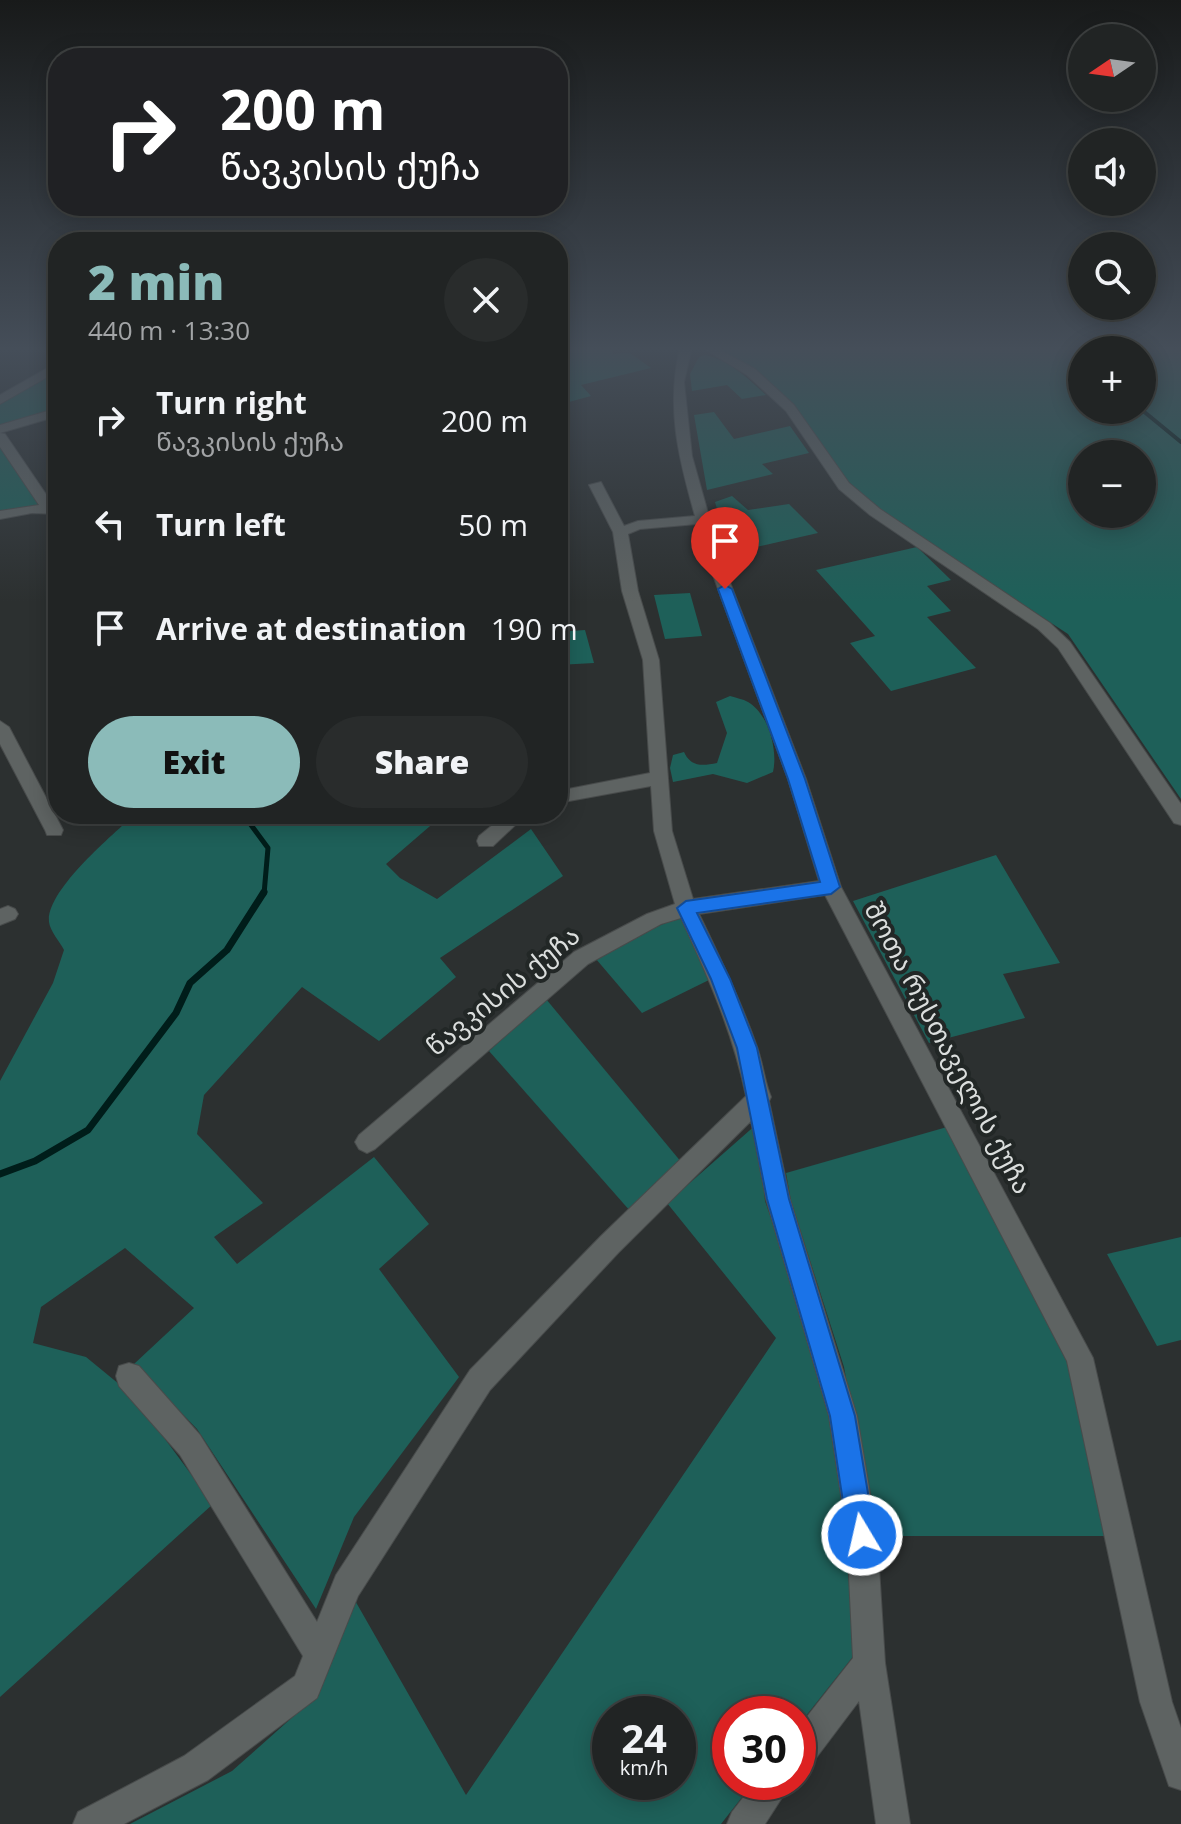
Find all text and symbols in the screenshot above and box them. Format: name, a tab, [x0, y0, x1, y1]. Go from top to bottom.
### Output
north arrow	[1068, 24, 1156, 112]
map controls	[1068, 24, 1156, 528]
text: 200 m	[220, 70, 386, 146]
icon: right	[88, 80, 192, 184]
button: sound	[1068, 128, 1156, 216]
text: წავკისის ქუჩა	[220, 142, 480, 191]
button: search	[1068, 232, 1156, 320]
text: 2 min	[88, 249, 224, 314]
button: close	[444, 258, 528, 342]
text: 440 m · 13:30	[88, 312, 250, 348]
button: +	[1068, 336, 1156, 424]
text: Turn right	[156, 382, 307, 423]
icon: right	[88, 398, 132, 442]
text: 200 m	[441, 400, 528, 441]
text: წავკისის ქუჩა	[156, 423, 344, 459]
button: −	[1068, 440, 1156, 528]
icon: left	[88, 502, 132, 546]
text: Turn left	[156, 504, 286, 545]
text: 50 m	[458, 504, 528, 545]
pin	[691, 507, 759, 589]
icon: arrive	[703, 519, 747, 563]
icon: arrive	[88, 606, 132, 650]
text: Arrive at destination	[156, 608, 467, 649]
text: 190 m	[491, 608, 578, 649]
button: Exit	[88, 716, 300, 808]
button: Share	[316, 716, 528, 808]
street label: შოთა რუსთაველის ქუჩა	[856, 895, 1041, 1200]
street label: წავკისის ქუჩა	[418, 917, 587, 1063]
position arrow	[820, 1493, 904, 1577]
speed limit sign: 30	[712, 1696, 816, 1800]
text: 24	[621, 1710, 667, 1765]
text: km/h	[620, 1754, 668, 1781]

